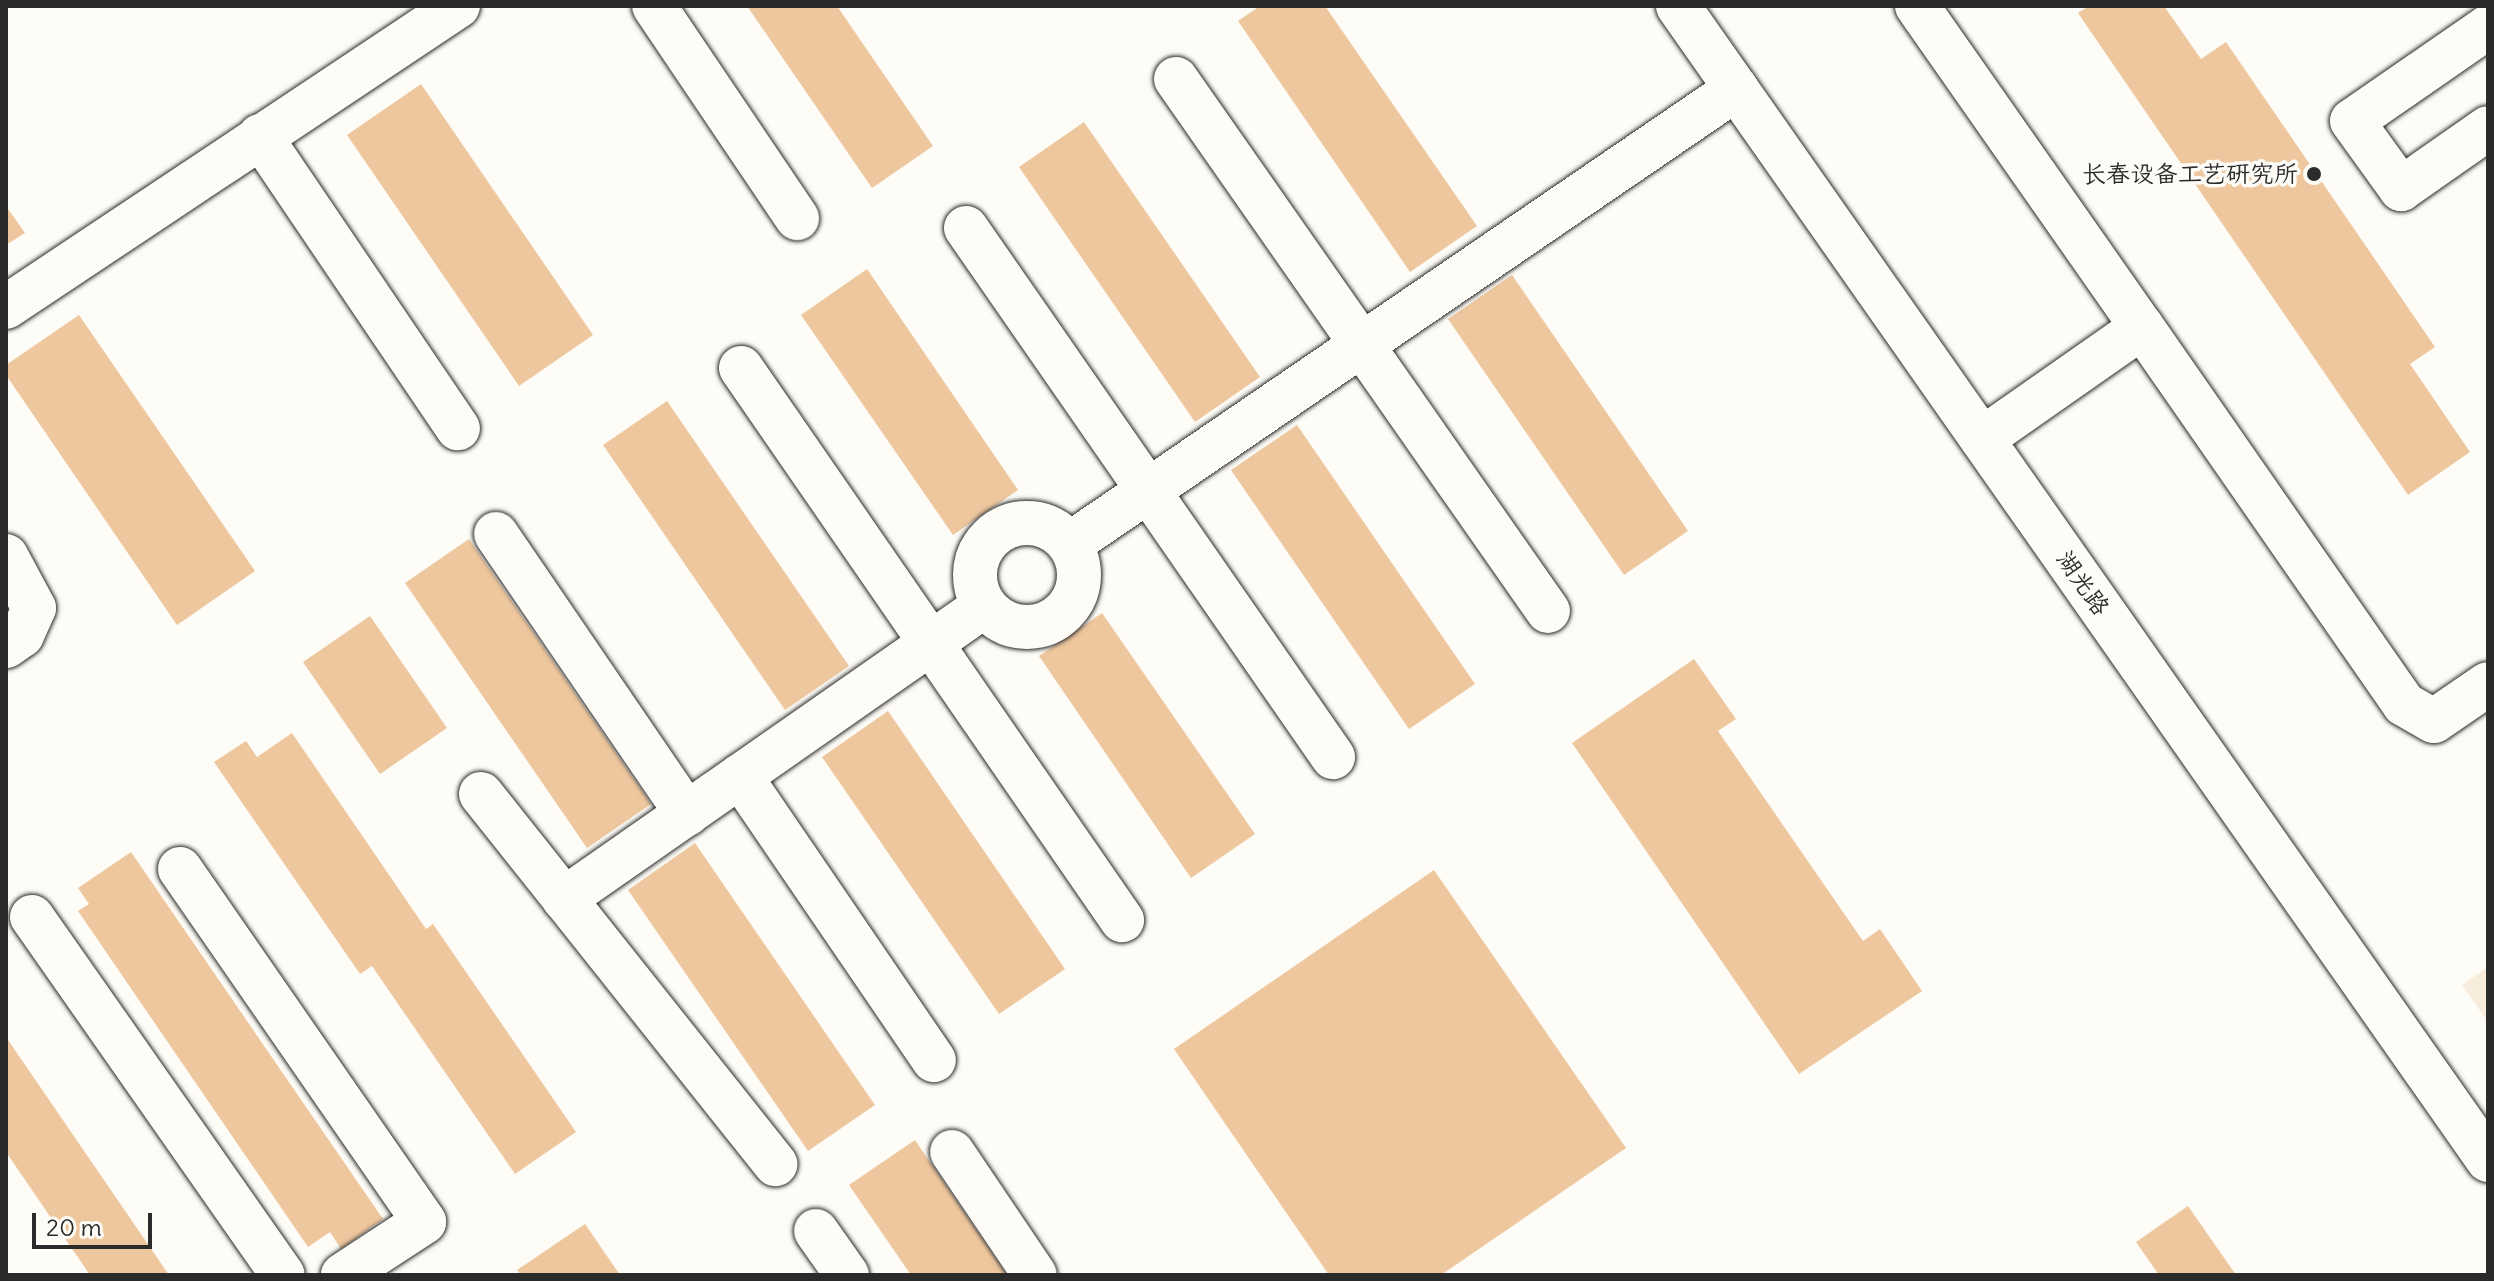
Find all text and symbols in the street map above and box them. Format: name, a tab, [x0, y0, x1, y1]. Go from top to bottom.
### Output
place label: 长春设备工艺研究所	[2082, 160, 2298, 188]
marker: 长春设备工艺研究所	[2305, 165, 2323, 183]
street label: 湖光路	[2051, 545, 2115, 621]
scale bar	[36, 1197, 156, 1247]
text: 20 m	[46, 1212, 102, 1242]

